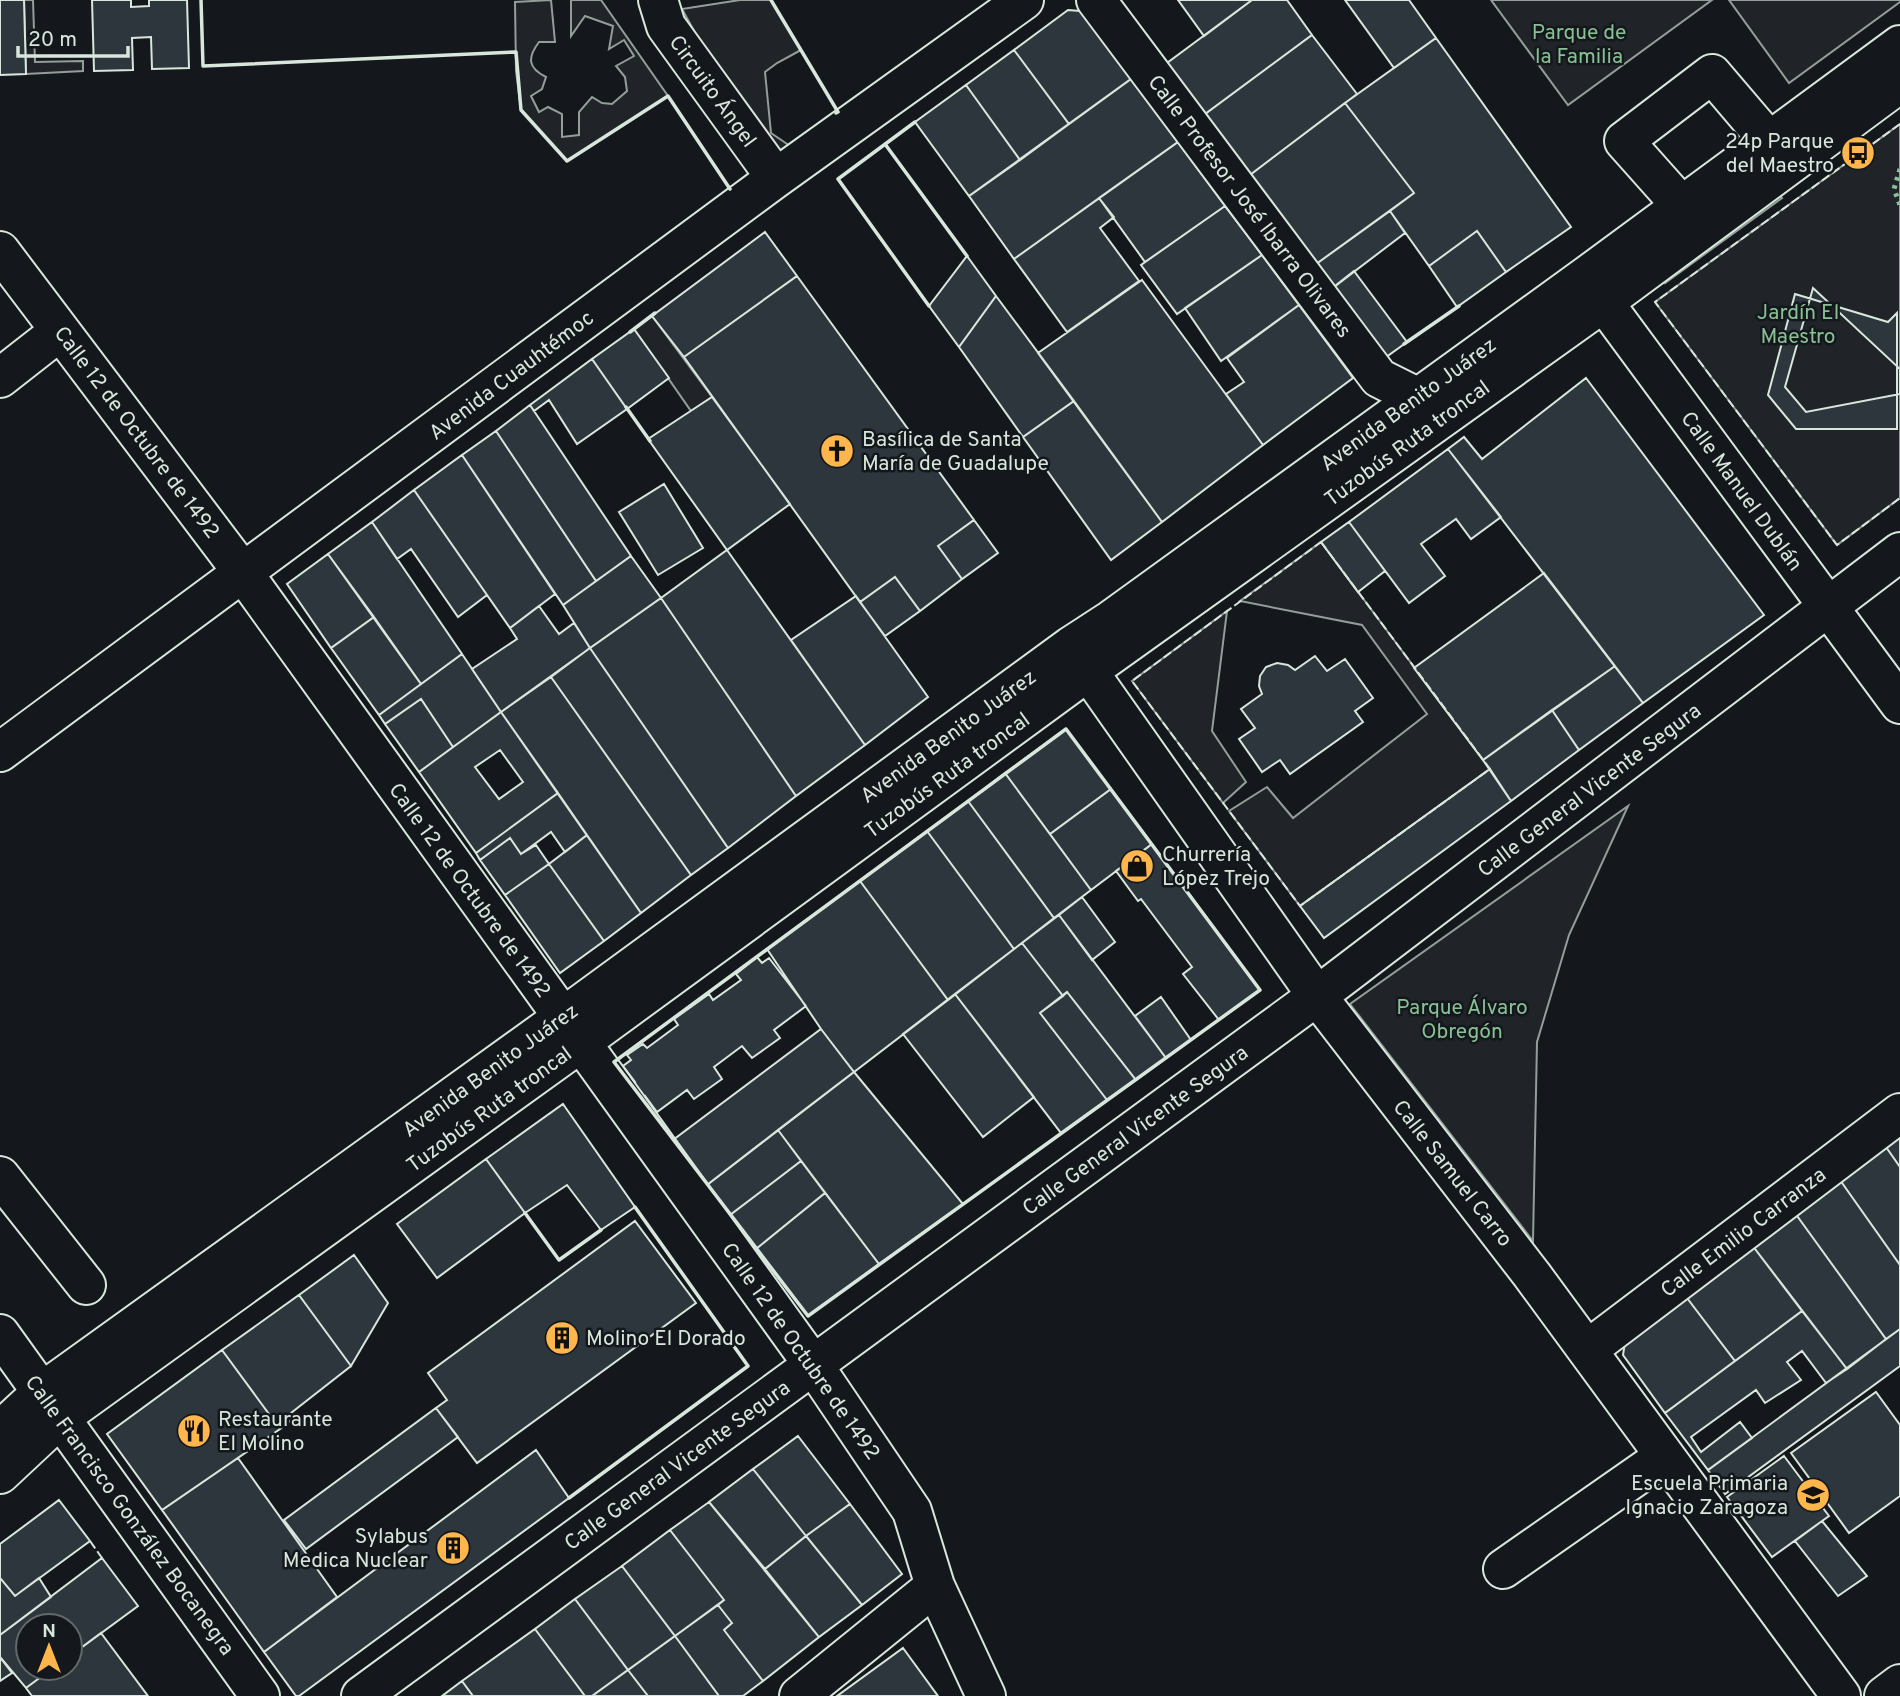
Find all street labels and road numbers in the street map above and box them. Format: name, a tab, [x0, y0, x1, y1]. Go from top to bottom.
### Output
street label: Circuito Ángel	[662, 30, 762, 153]
street label: Calle Profesor José Ibarra Olivares	[1141, 70, 1357, 344]
street label: Avenida Cuauhtémoc	[424, 305, 600, 447]
street label: Calle 12 de Octubre de 1492	[47, 321, 225, 545]
street label: Avenida Benito Juárez	[1316, 332, 1502, 478]
street label: Tuzobús Ruta troncal	[1320, 375, 1496, 513]
street label: Calle Manuel Dublán	[1674, 407, 1808, 577]
street label: Avenida Benito Juárez	[856, 664, 1042, 810]
street label: Calle General Vicente Segura	[1473, 698, 1707, 884]
street label: Tuzobús Ruta troncal	[860, 707, 1036, 845]
street label: Calle 12 de Octubre de 1492	[382, 778, 556, 1004]
street label: Avenida Benito Juárez	[398, 998, 584, 1144]
street label: Calle General Vicente Segura	[1018, 1040, 1254, 1222]
street label: Tuzobús Ruta troncal	[402, 1041, 578, 1179]
street label: Calle Samuel Carro	[1386, 1095, 1518, 1253]
street label: Calle Emilio Carranza	[1656, 1162, 1832, 1304]
street label: Calle 12 de Octubre de 1492	[714, 1238, 885, 1466]
street label: Calle Francisco González Bocanegra	[18, 1370, 240, 1661]
street label: Calle General Vicente Segura	[560, 1375, 796, 1557]

